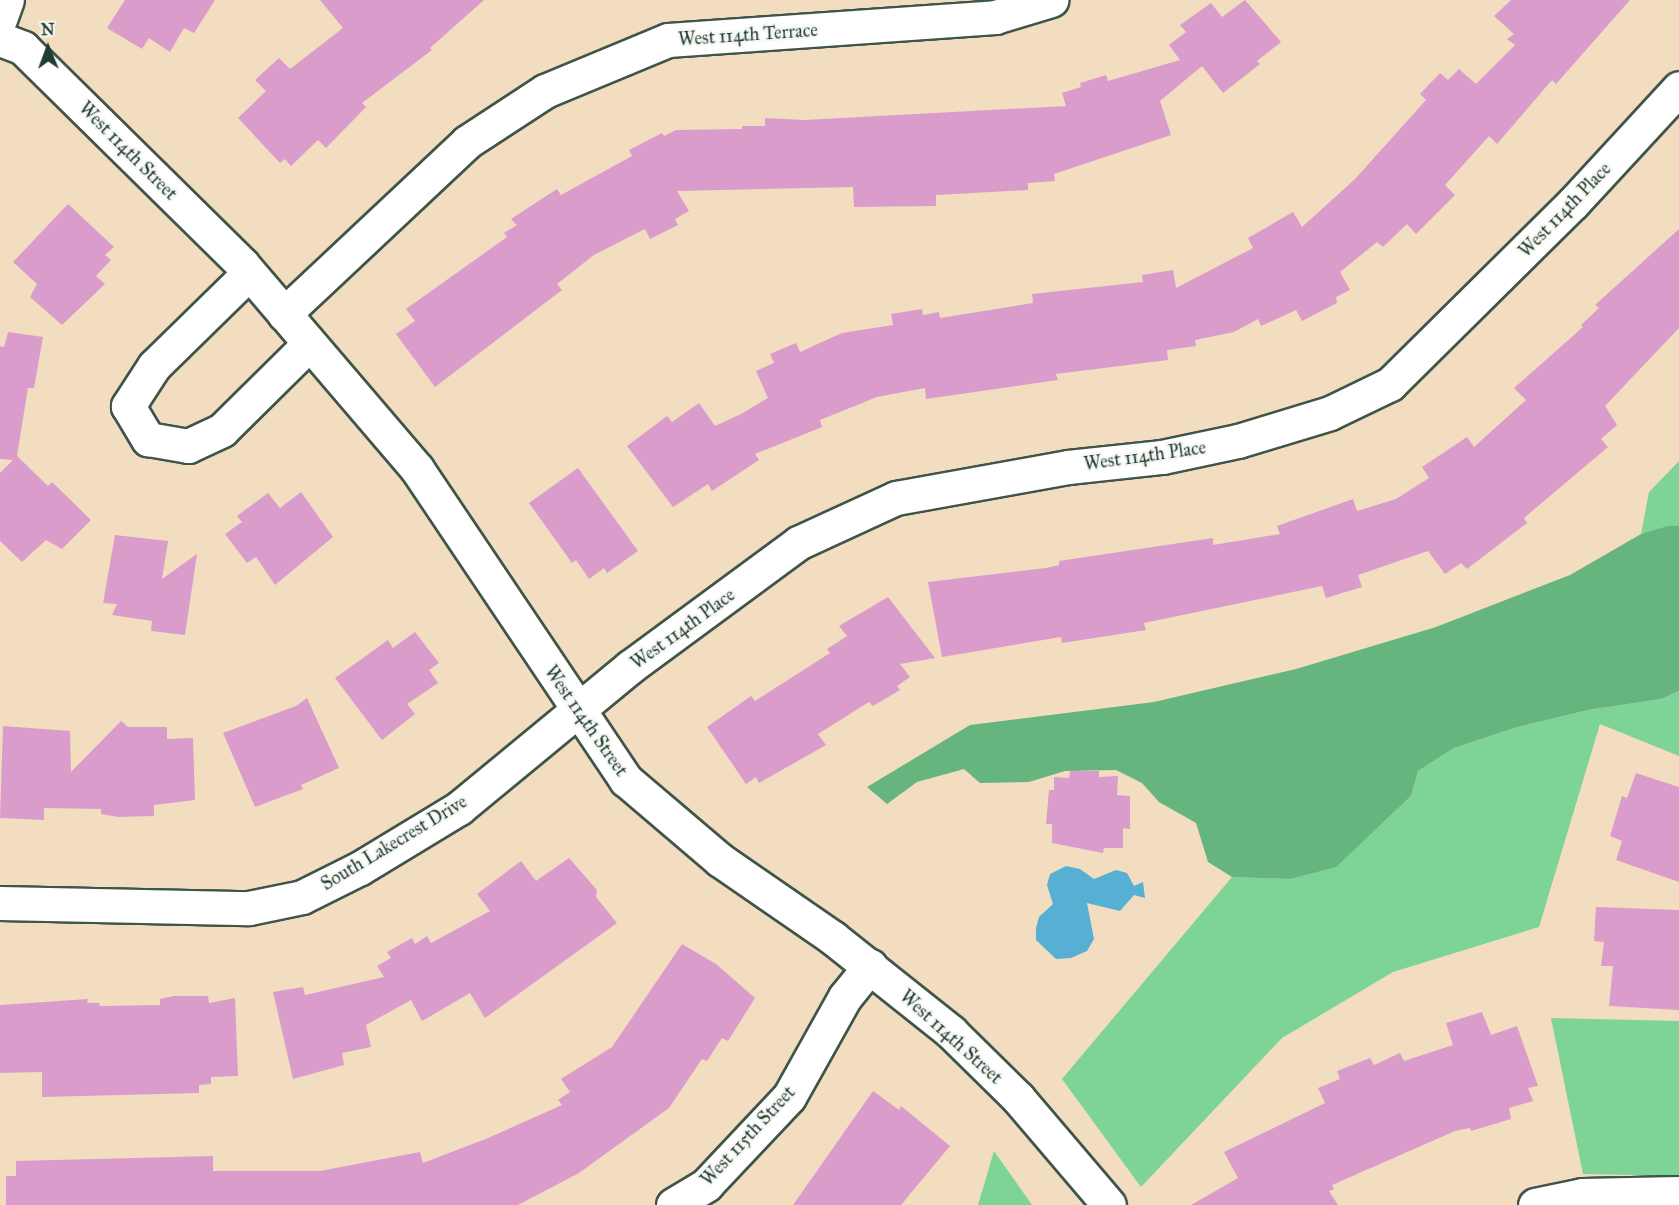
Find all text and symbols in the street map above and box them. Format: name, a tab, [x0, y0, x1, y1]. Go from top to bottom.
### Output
north arrow	[18, 18, 78, 78]
street label: West 114th Terrace	[678, 19, 818, 51]
text: N	[41, 20, 55, 39]
street label: West 114th Street	[74, 97, 182, 205]
street label: West 114th Place	[1514, 158, 1616, 262]
street label: West 114th Place	[1083, 437, 1207, 475]
street label: West 114th Place	[627, 584, 739, 674]
street label: West 114th Street	[540, 662, 632, 780]
street label: South Lakecrest Drive	[317, 791, 471, 895]
street label: West 114th Street	[896, 986, 1006, 1088]
street label: West 115th Street	[696, 1082, 800, 1190]

